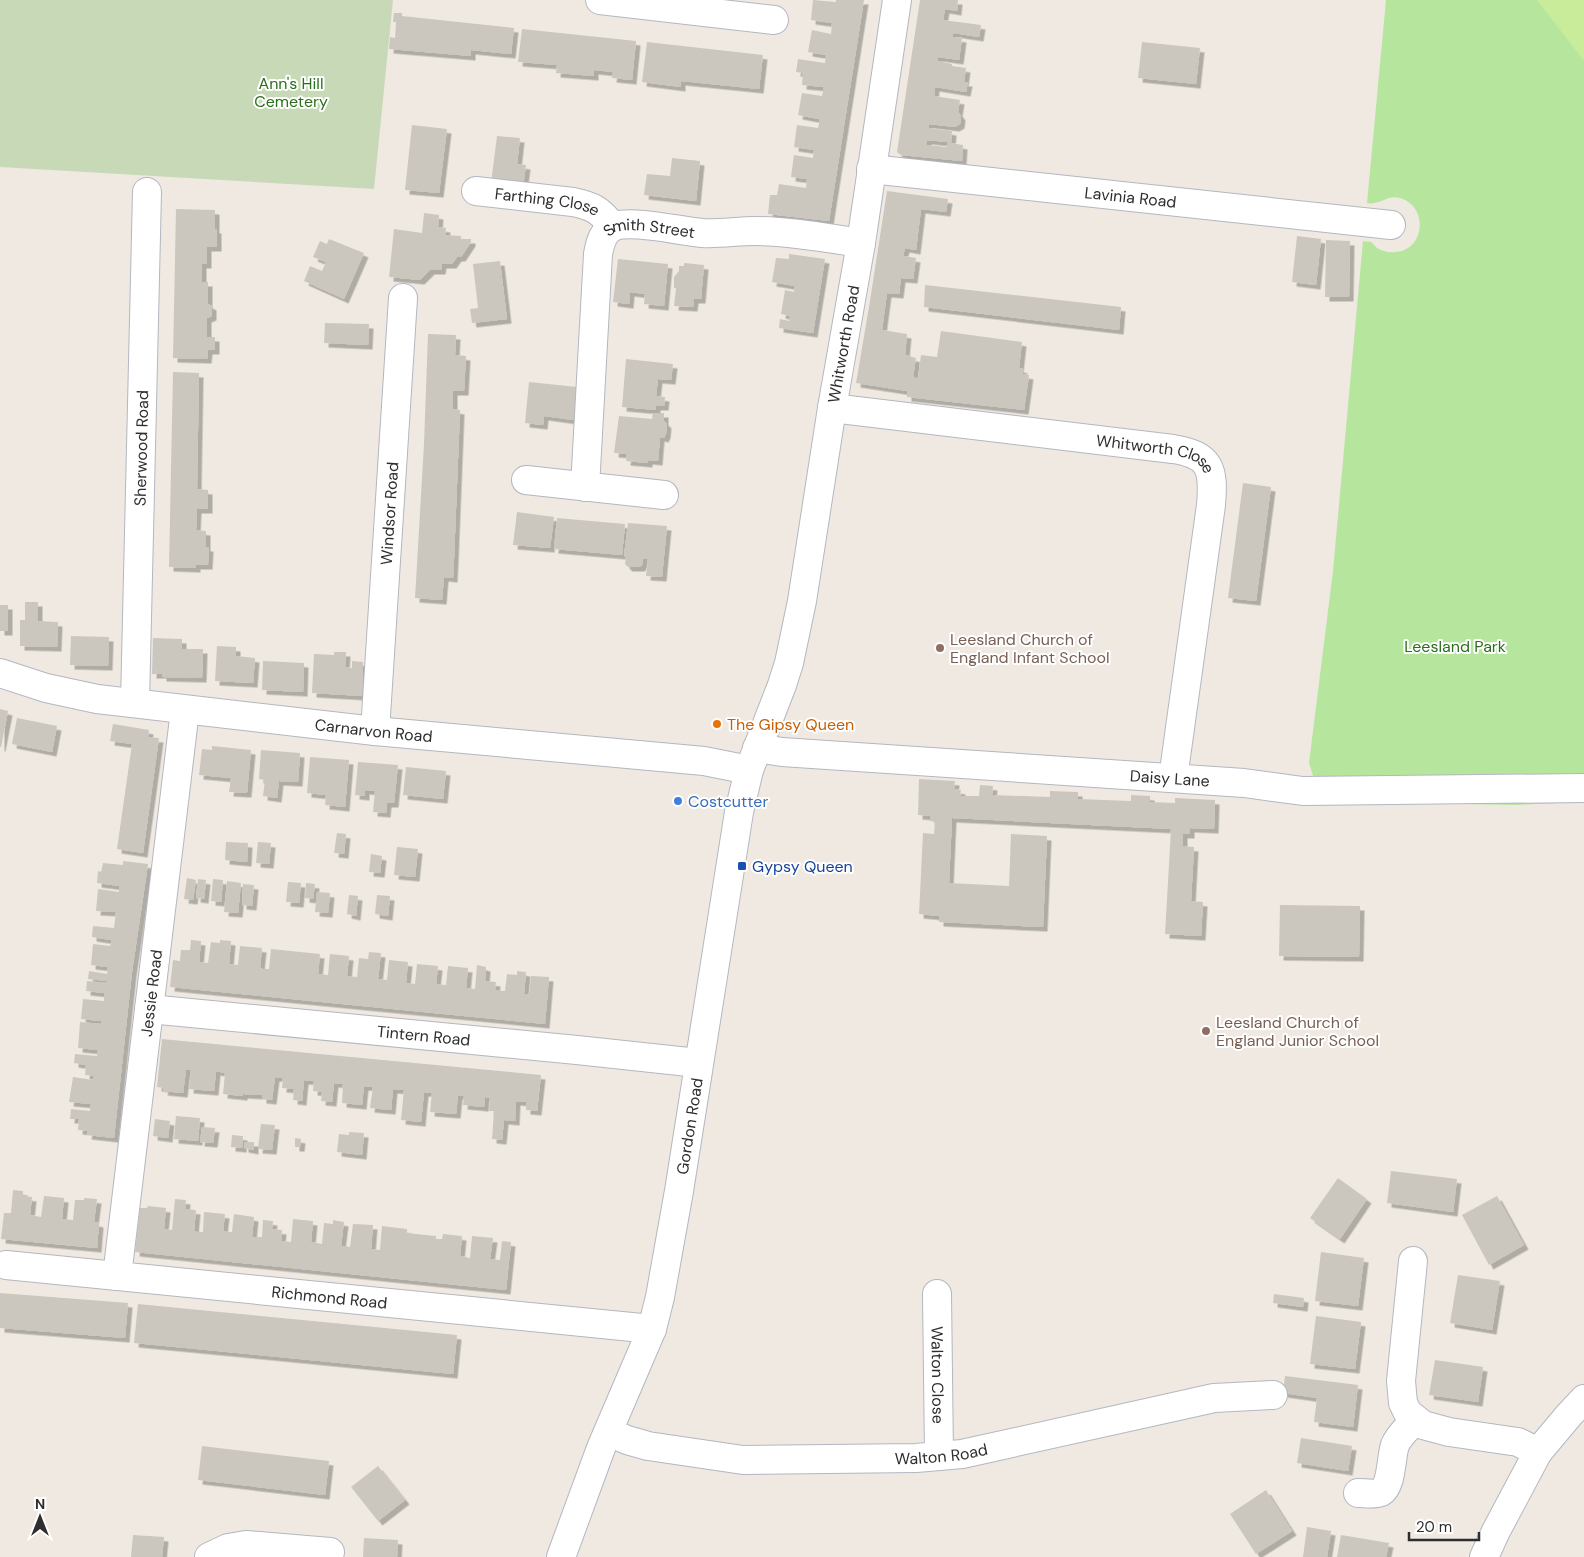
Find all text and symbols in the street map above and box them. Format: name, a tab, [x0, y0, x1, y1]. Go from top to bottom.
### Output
park label: Ann's Hill Cemetery	[254, 73, 328, 112]
street label: Lavinia Road	[1083, 182, 1178, 213]
street label: Farthing Close	[494, 183, 604, 221]
street label: Smith Street	[598, 214, 696, 243]
street label: Whitworth Road	[823, 284, 864, 405]
street label: Sherwood Road	[130, 390, 153, 506]
street label: Whitworth Close	[1095, 430, 1219, 477]
street label: Windsor Road	[376, 461, 403, 566]
place label: Leesland Church of England Infant School	[950, 629, 1110, 668]
park label: Leesland Park	[1404, 636, 1506, 657]
marker: Leesland Church of England Infant School	[934, 642, 946, 654]
street label: Carnarvon Road	[314, 714, 433, 747]
place label: The Gipsy Queen	[727, 714, 854, 735]
marker: The Gipsy Queen	[711, 718, 723, 730]
street label: Daisy Lane	[1129, 765, 1210, 792]
place label: Costcutter	[688, 791, 768, 812]
marker: Costcutter	[672, 795, 684, 807]
place label: Gypsy Queen	[752, 856, 853, 877]
marker: Gypsy Queen	[736, 860, 748, 872]
street label: Jessie Road	[136, 948, 167, 1038]
place label: Leesland Church of England Junior School	[1216, 1012, 1379, 1051]
street label: Tintern Road	[376, 1021, 471, 1051]
marker: Leesland Church of England Junior School	[1200, 1025, 1212, 1037]
street label: Gordon Road	[672, 1076, 708, 1176]
street label: Richmond Road	[270, 1281, 388, 1314]
street label: Walton Close	[926, 1326, 949, 1424]
street label: Walton Road	[895, 1439, 990, 1469]
north arrow	[15, 1492, 65, 1542]
text: N	[35, 1495, 45, 1513]
scale bar	[1409, 1510, 1479, 1542]
text: 20 m	[1416, 1517, 1452, 1537]

